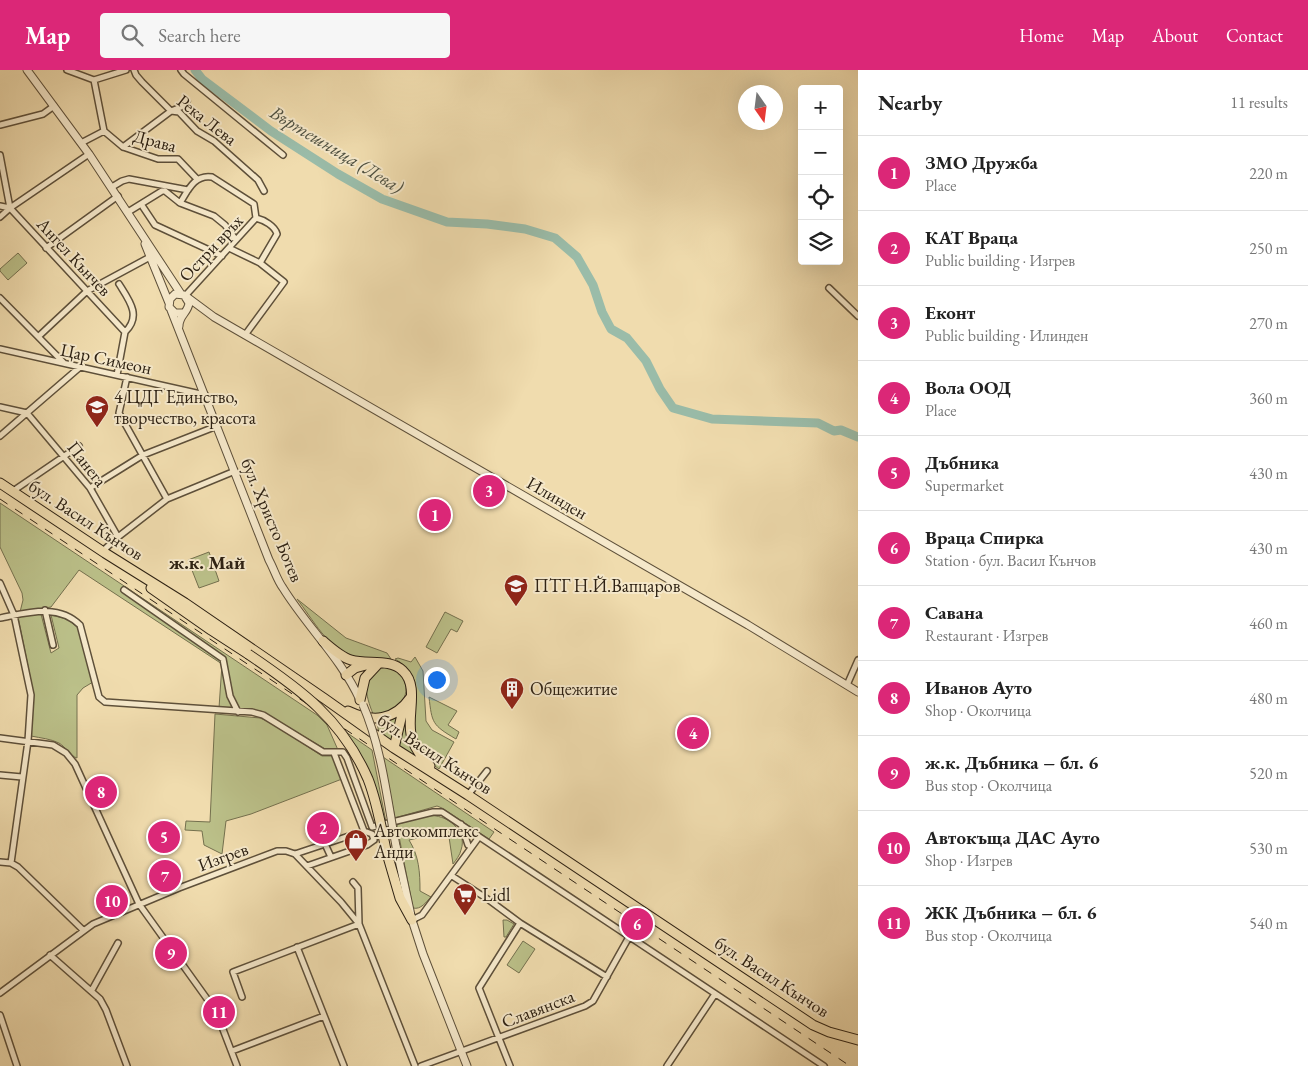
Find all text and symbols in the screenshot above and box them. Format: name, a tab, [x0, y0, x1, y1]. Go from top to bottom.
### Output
search box	[100, 13, 450, 58]
text: Map	[25, 20, 70, 51]
icon: search	[118, 21, 146, 49]
text: Search here	[158, 23, 241, 48]
text: Home	[1019, 24, 1064, 47]
text: Map	[1092, 24, 1124, 47]
text: About	[1152, 24, 1198, 47]
text: Contact	[1226, 24, 1283, 47]
north arrow	[738, 85, 783, 130]
map controls	[798, 85, 843, 265]
button: +	[798, 85, 843, 130]
street label: Река Лева	[173, 89, 243, 151]
text: Nearby	[878, 89, 942, 116]
text: 11 results	[1230, 92, 1288, 113]
water label: Въртешница (Лева)	[264, 99, 408, 199]
street label: Драва	[131, 124, 180, 157]
button: −	[798, 130, 843, 175]
text: ЗМО Дружба	[925, 150, 1038, 175]
text: 1	[890, 163, 898, 184]
text: 220 m	[1249, 163, 1288, 184]
button: locate	[798, 175, 843, 220]
text: Place	[925, 175, 957, 196]
street label: Остри връх	[174, 209, 248, 286]
street label: Ангел Кънчев	[31, 212, 117, 301]
button: layers	[798, 220, 843, 265]
text: КАТ Враца	[925, 225, 1018, 250]
text: 2	[890, 238, 898, 259]
text: 250 m	[1249, 238, 1288, 259]
text: Public building · Изгрев	[925, 250, 1075, 271]
text: Еконт	[925, 300, 975, 325]
text: 3	[890, 313, 898, 334]
text: 270 m	[1249, 313, 1288, 334]
text: Public building · Илинден	[925, 325, 1088, 346]
street label: Цар Симеон	[58, 338, 154, 379]
text: Вола ООД	[925, 375, 1011, 400]
place label: 4 ЦДГ Единство, творчество, красота	[114, 385, 257, 429]
text: 4	[890, 388, 898, 409]
text: 360 m	[1249, 388, 1288, 409]
school or university icon: 4 ЦДГ Единство, творчество, красота	[84, 394, 110, 428]
text: Place	[925, 400, 957, 421]
street label: Панега	[62, 436, 113, 492]
text: Дъбника	[925, 450, 999, 475]
street label: бул. Христо Ботев	[236, 454, 309, 585]
text: 5	[890, 463, 898, 484]
text: 430 m	[1249, 463, 1288, 484]
street label: Илинден	[523, 471, 592, 524]
pin: 3	[473, 472, 505, 510]
street label: бул. Васил Кънчов	[25, 474, 148, 565]
text: Supermarket	[925, 475, 1004, 496]
pin: 1	[419, 496, 451, 534]
text: Враца Спирка	[925, 525, 1044, 550]
text: 6	[890, 538, 898, 559]
text: 430 m	[1249, 538, 1288, 559]
district label: ж.к. Май	[169, 550, 245, 575]
text: Station · бул. Васил Кънчов	[925, 550, 1096, 571]
school or university icon: ПТГ Н.Й.Вапцаров	[503, 573, 529, 607]
place label: ПТГ Н.Й.Вапцаров	[534, 574, 681, 597]
text: Савана	[925, 600, 983, 625]
text: 7	[890, 613, 898, 634]
text: 460 m	[1249, 613, 1288, 634]
text: Restaurant · Изгрев	[925, 625, 1048, 646]
your location	[424, 667, 450, 693]
text: Иванов Ауто	[925, 675, 1032, 700]
building icon: Общежитие	[499, 676, 525, 710]
place label: Общежитие	[530, 677, 617, 700]
text: 8	[890, 688, 898, 709]
text: 480 m	[1249, 688, 1288, 709]
text: Shop · Околчица	[925, 700, 1031, 721]
street label: бул. Васил Кънчов	[374, 708, 497, 799]
pin: 4	[677, 714, 709, 752]
text: ж.к. Дъбника – бл. 6	[925, 750, 1098, 775]
text: 9	[890, 763, 898, 784]
text: 520 m	[1249, 763, 1288, 784]
pin: 8	[85, 773, 117, 811]
text: Bus stop · Околчица	[925, 775, 1052, 796]
pin: 2	[307, 809, 339, 847]
pin: 5	[148, 818, 180, 856]
place label: Автокомплекс Анди	[373, 819, 479, 863]
text: Автокъща ДАС Ауто	[925, 825, 1100, 850]
shop icon: Автокомплекс Анди	[343, 828, 369, 862]
street label: Изгрев	[195, 837, 251, 876]
text: 10	[886, 838, 902, 859]
text: 530 m	[1249, 838, 1288, 859]
text: Shop · Изгрев	[925, 850, 1012, 871]
pin: 7	[149, 857, 181, 895]
pin: 10	[96, 882, 128, 920]
supermarket icon: Lidl	[452, 882, 478, 916]
place label: Lidl	[482, 883, 510, 906]
text: ЖК Дъбника – бл. 6	[925, 900, 1096, 925]
pin: 6	[621, 905, 653, 943]
text: 11	[886, 913, 902, 934]
text: 540 m	[1249, 913, 1288, 934]
text: Bus stop · Околчица	[925, 925, 1052, 946]
street label: бул. Васил Кънчов	[711, 931, 834, 1022]
pin: 9	[155, 934, 187, 972]
street label: Славянска	[498, 984, 578, 1033]
pin: 11	[203, 993, 235, 1031]

